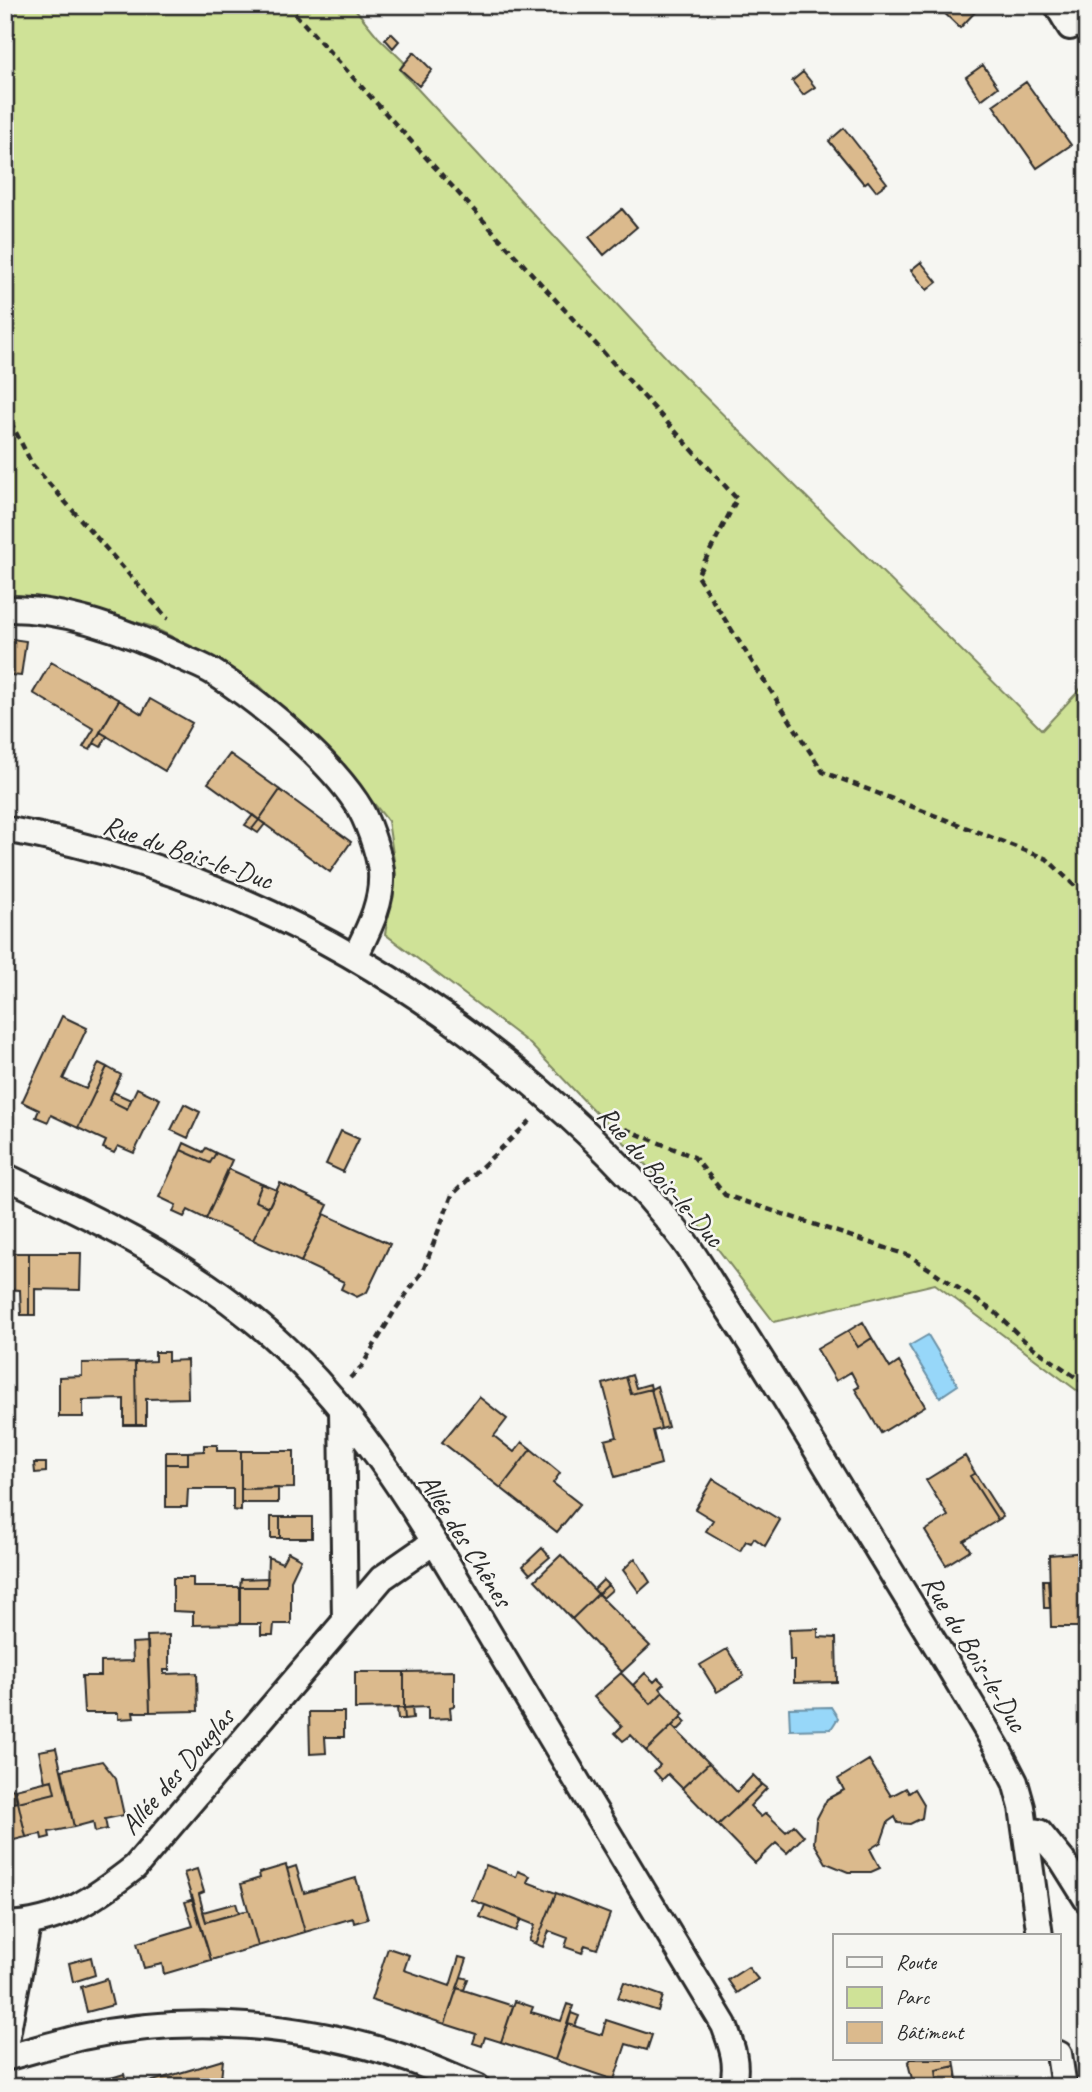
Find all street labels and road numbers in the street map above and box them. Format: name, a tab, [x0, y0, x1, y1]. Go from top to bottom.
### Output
street label: Rue du Bois-le-Duc	[99, 807, 279, 898]
street label: Rue du Bois-le-Duc	[590, 1098, 733, 1256]
street label: Allée des Chênes	[411, 1467, 522, 1615]
street label: Rue du Bois-le-Duc	[915, 1568, 1036, 1739]
street label: Allée des Douglas	[112, 1699, 243, 1842]

